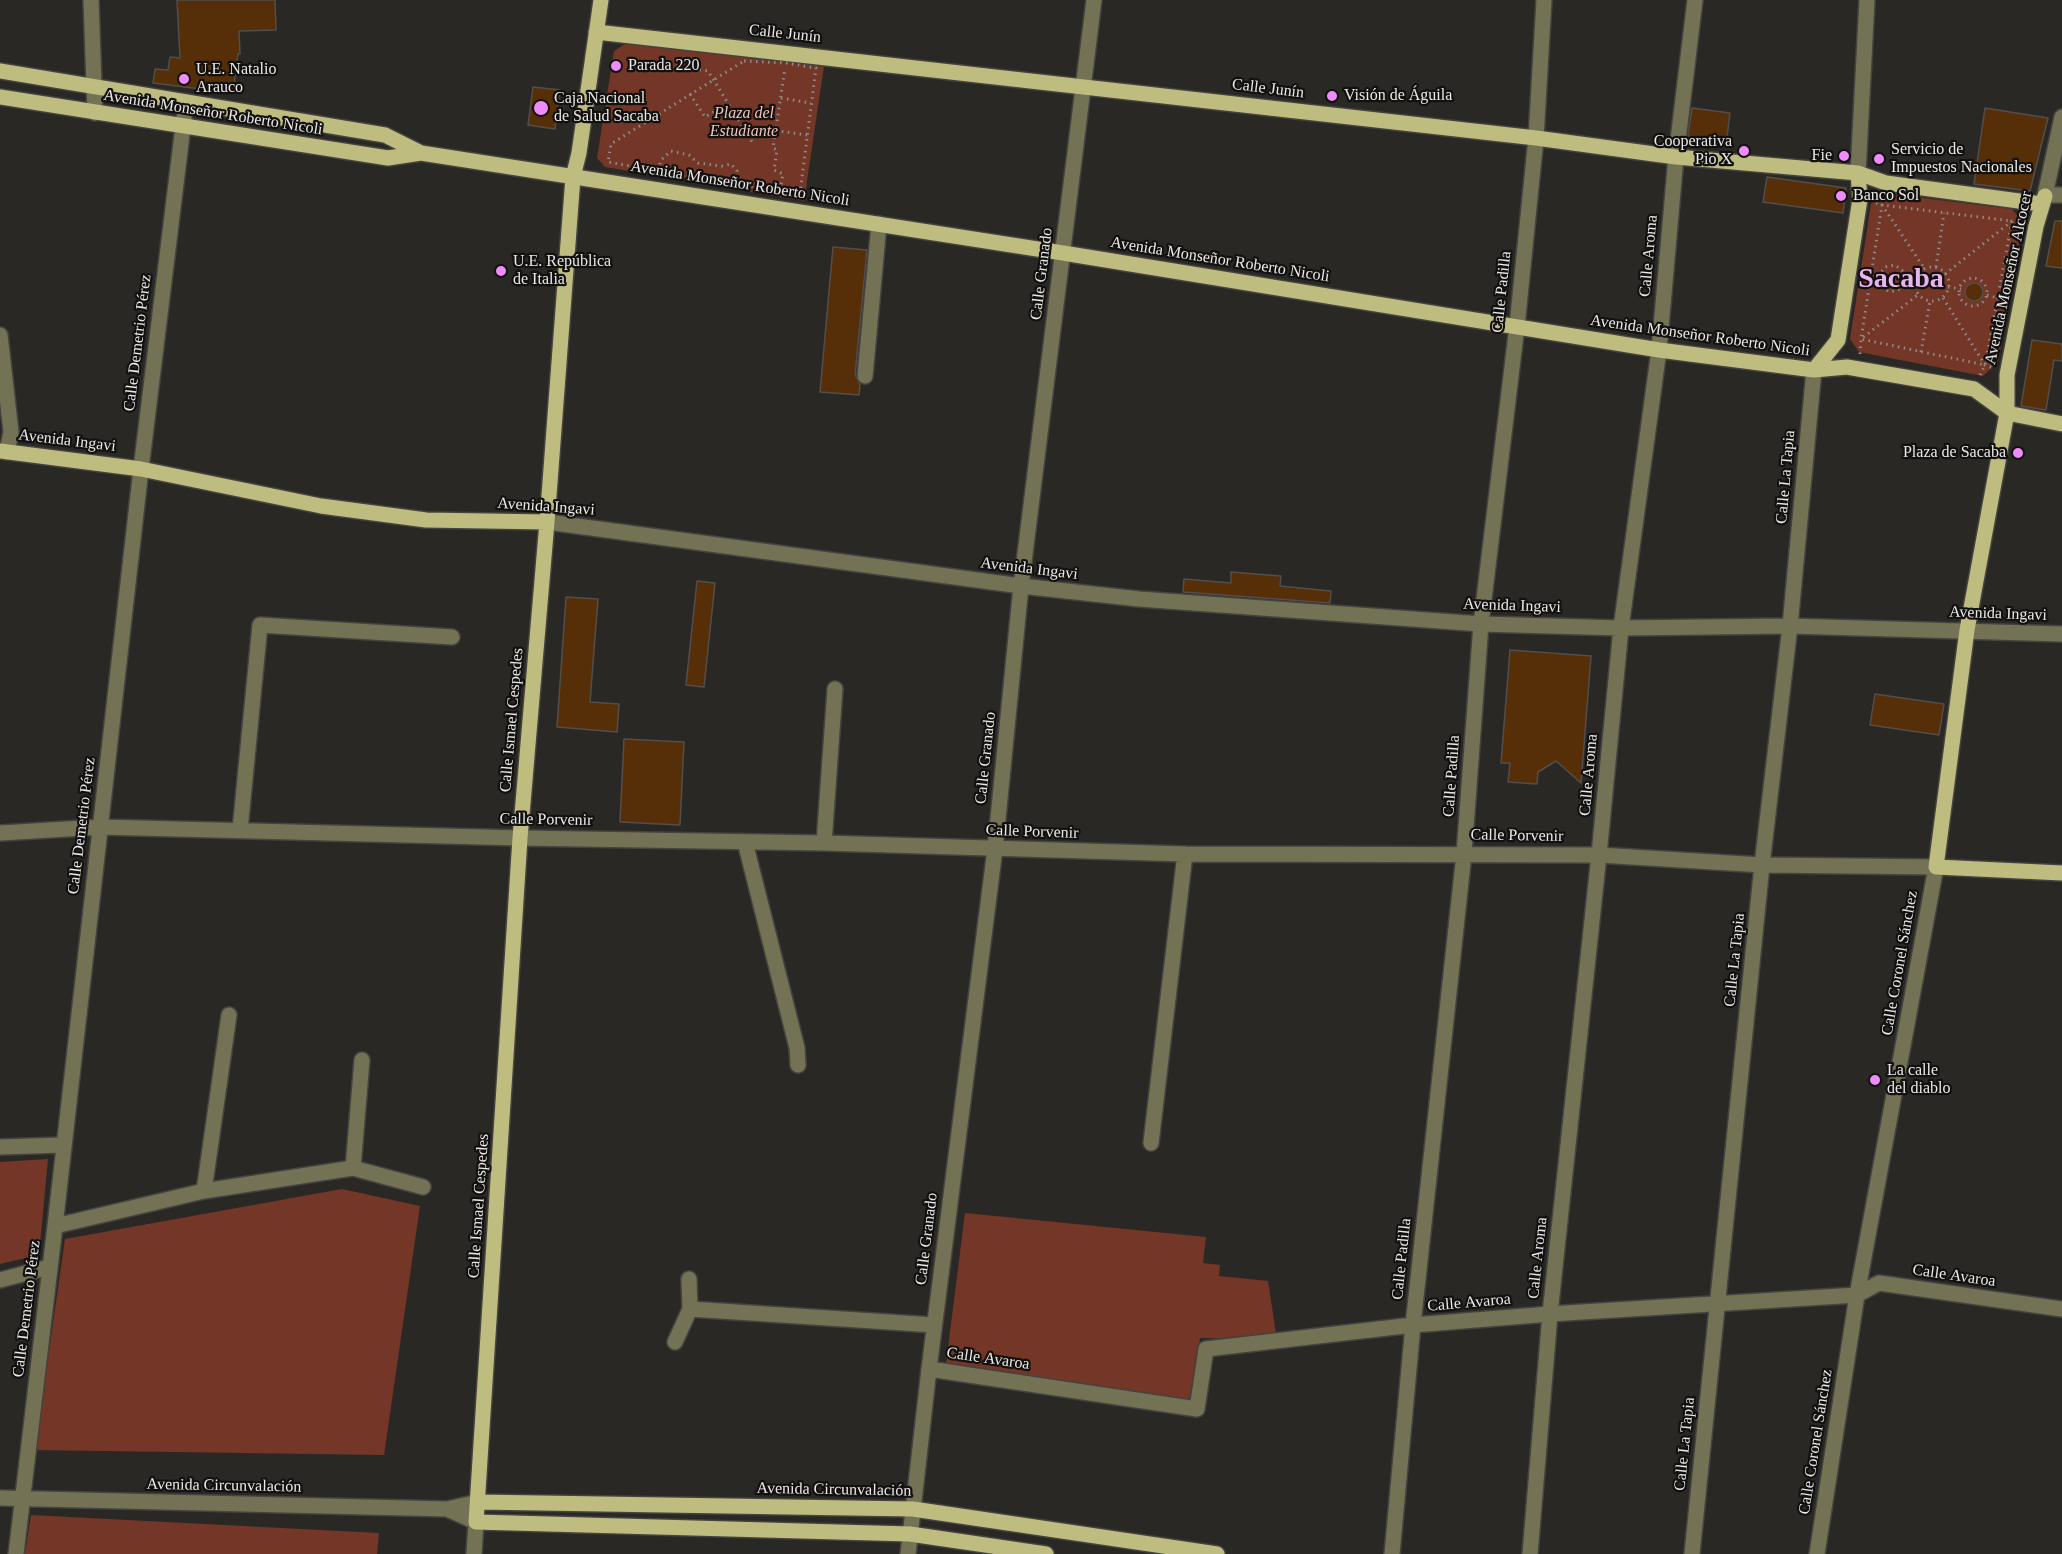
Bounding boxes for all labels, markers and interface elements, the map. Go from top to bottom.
street label: Calle Junín [748,21,822,47]
place label: Parada 220 [628,56,700,76]
marker: Parada 220 [609,59,623,73]
place label: U.E. Natalio Arauco [196,60,276,98]
marker: U.E. Natalio Arauco [177,72,191,86]
street label: Calle Junín [1231,75,1305,103]
street label: Avenida Monseñor Roberto Nicoli [102,86,324,140]
place label: Visión de Águila [1344,86,1452,106]
place label: Caja Nacional de Salud Sacaba [554,89,659,127]
marker: Visión de Águila [1325,89,1339,103]
marker: Caja Nacional de Salud Sacaba [532,99,550,117]
park label: Plaza del Estudiante [710,104,778,142]
place label: Cooperativa Pio X [1654,132,1732,170]
place label: Servicio de Impuestos Nacionales [1891,140,2032,178]
marker: Cooperativa Pio X [1737,144,1751,158]
place label: Fie [1812,146,1832,166]
marker: Fie [1837,149,1851,163]
marker: Servicio de Impuestos Nacionales [1872,152,1886,166]
street label: Avenida Monseñor Roberto Nicoli [629,157,851,211]
place label: Banco Sol [1853,186,1919,206]
marker: Banco Sol [1834,189,1848,203]
street label: Avenida Monseñor Alcocer [1981,190,2037,366]
street label: Calle Aroma [1636,214,1662,298]
street label: Calle Granado [1027,227,1057,321]
street label: Avenida Monseñor Roberto Nicoli [1109,233,1331,287]
street label: Calle Padilla [1488,250,1516,334]
place label: U.E. República de Italia [513,252,611,290]
district label: Sacaba [1858,263,1944,297]
marker: U.E. República de Italia [494,264,508,278]
street label: Calle Demetrio Pérez [120,273,156,413]
street label: Avenida Monseñor Roberto Nicoli [1589,311,1811,361]
street label: Avenida Ingavi [17,426,117,456]
street label: Calle La Tapia [1772,429,1800,525]
place label: Plaza de Sacaba [1903,443,2006,463]
marker: Plaza de Sacaba [2011,446,2025,460]
street label: Avenida Ingavi [497,494,595,520]
street label: Avenida Ingavi [979,554,1079,584]
street label: Avenida Ingavi [1463,595,1561,617]
street label: Avenida Ingavi [1949,603,2047,625]
street label: Calle Ismael Cespedes [496,647,528,793]
street label: Calle Granado [972,711,1000,805]
street label: Calle Aroma [1576,733,1602,817]
street label: Calle Padilla [1440,734,1464,818]
street label: Calle Demetrio Pérez [64,756,100,896]
street label: Calle Porvenir [499,810,593,830]
street label: Calle Porvenir [985,821,1079,843]
street label: Calle Porvenir [1470,826,1564,846]
street label: Calle Coronel Sánchez [1878,889,1922,1037]
street label: Calle La Tapia [1721,912,1749,1008]
place label: La calle del diablo [1887,1061,1951,1099]
marker: La calle del diablo [1868,1073,1882,1087]
street label: Calle Ismael Cespedes [464,1133,494,1279]
street label: Calle Granado [912,1192,942,1286]
street label: Calle Aroma [1524,1216,1552,1300]
street label: Calle Padilla [1388,1217,1416,1301]
street label: Calle Demetrio Pérez [9,1239,45,1379]
street label: Calle Avaroa [1911,1261,1997,1291]
street label: Calle Avaroa [1426,1290,1512,1316]
street label: Calle Avaroa [945,1344,1031,1374]
street label: Calle Coronel Sánchez [1795,1368,1837,1516]
street label: Calle La Tapia [1671,1396,1699,1492]
street label: Avenida Circunvalación [146,1475,302,1497]
street label: Avenida Circunvalación [756,1479,912,1501]

